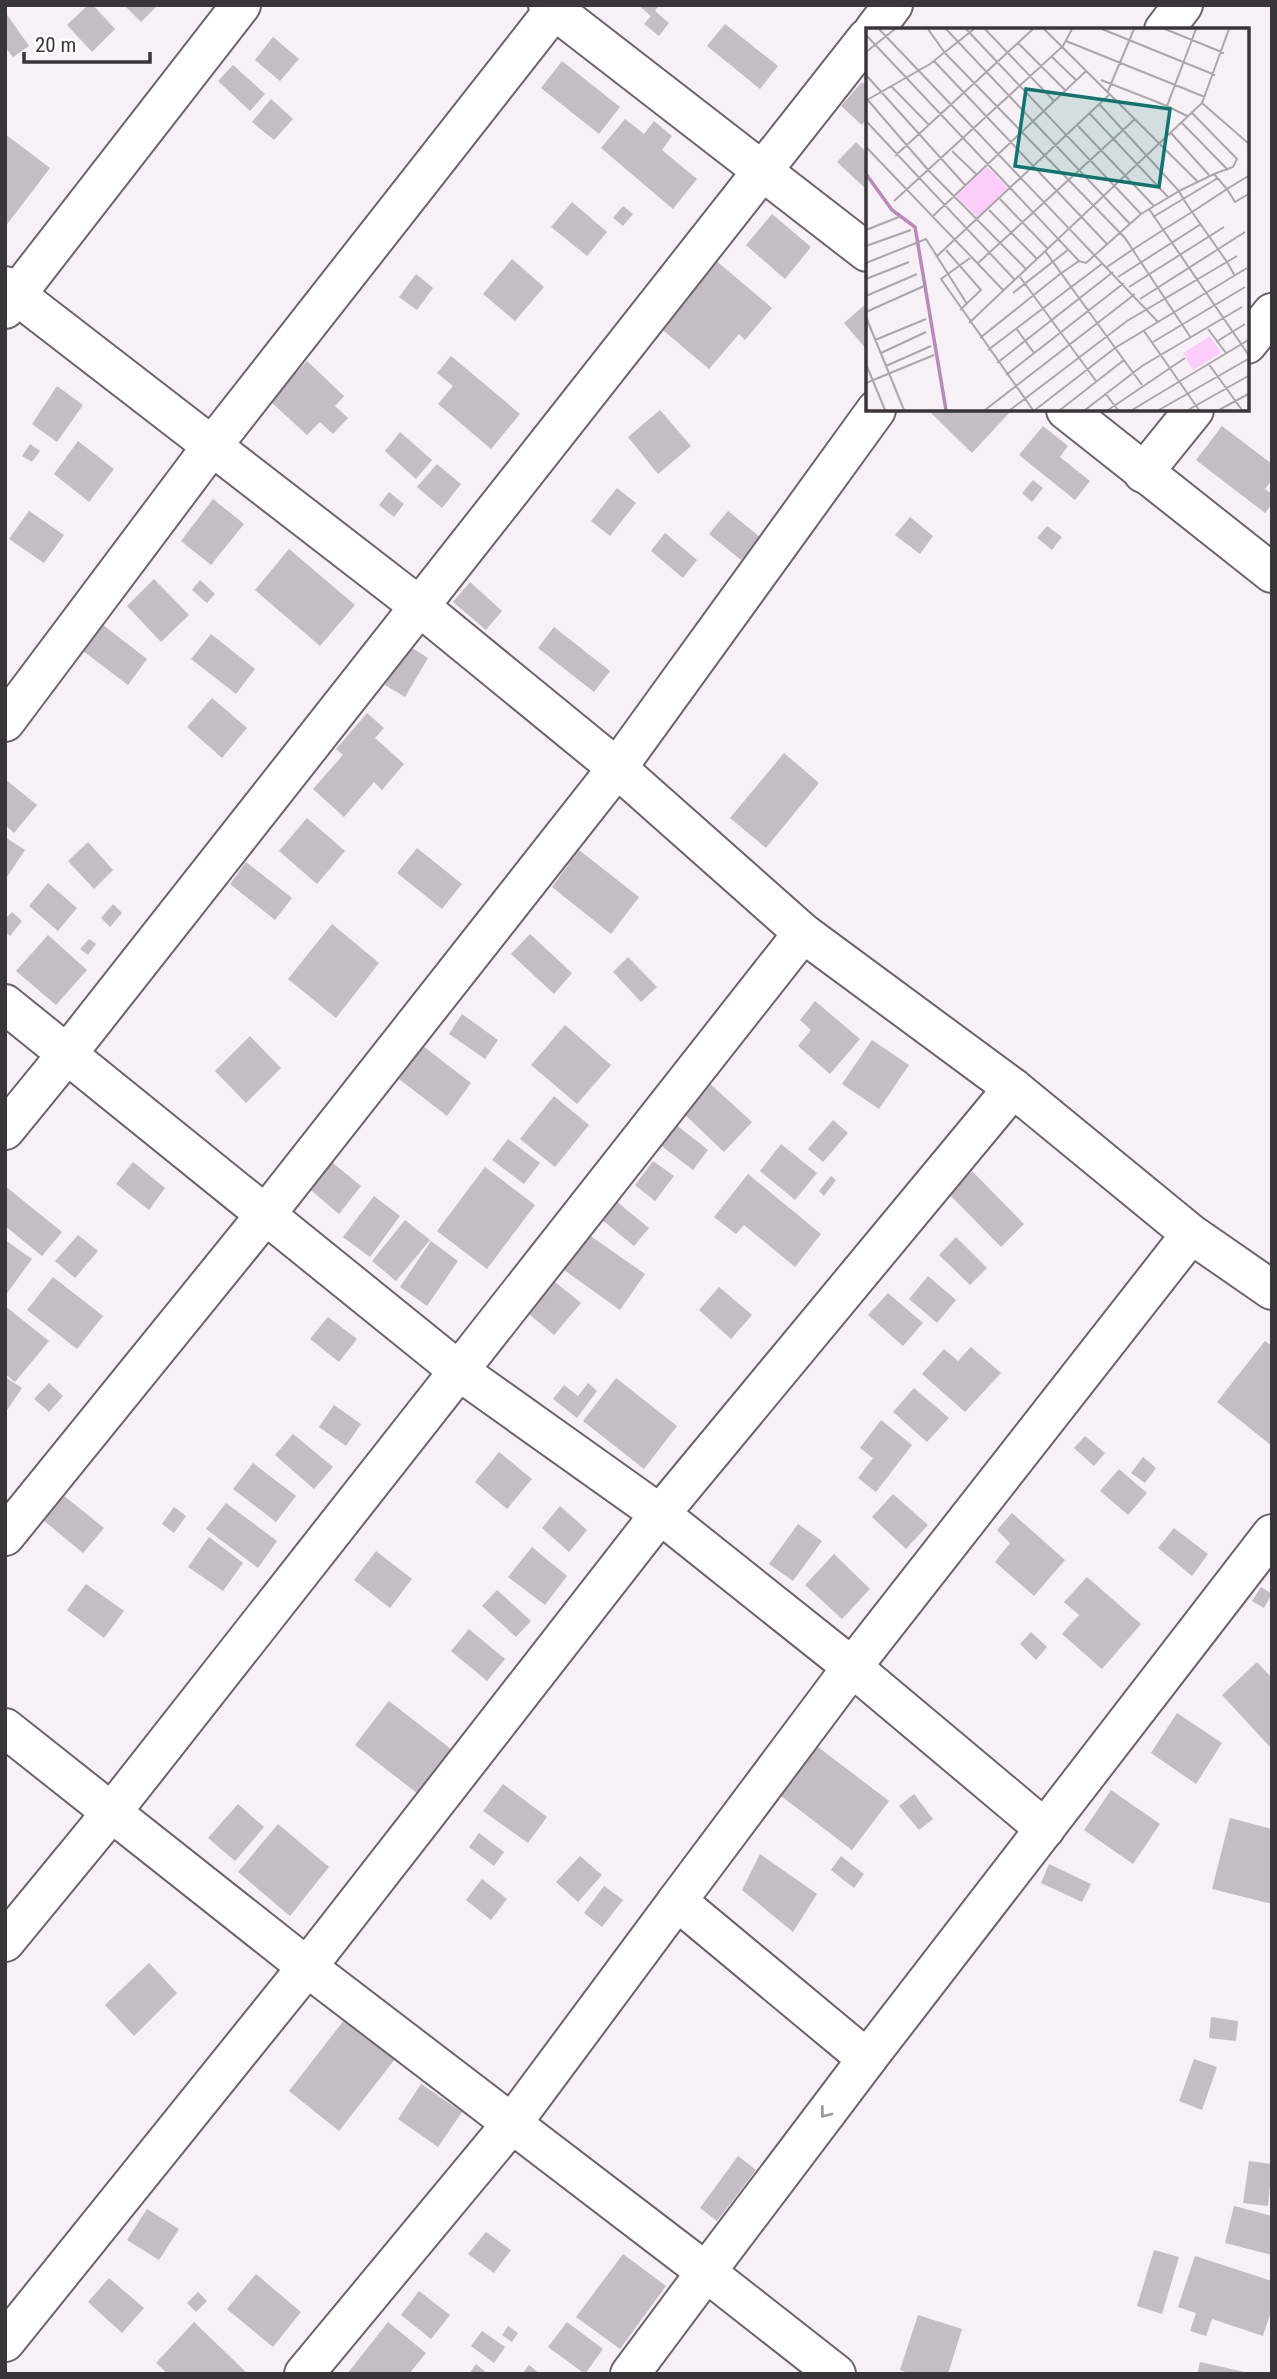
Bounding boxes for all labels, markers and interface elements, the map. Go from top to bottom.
scale bar [24,21,150,65]
inset map [866,28,1249,411]
text: 20 m [35,33,76,57]
one-way arrow [821,2105,834,2117]

